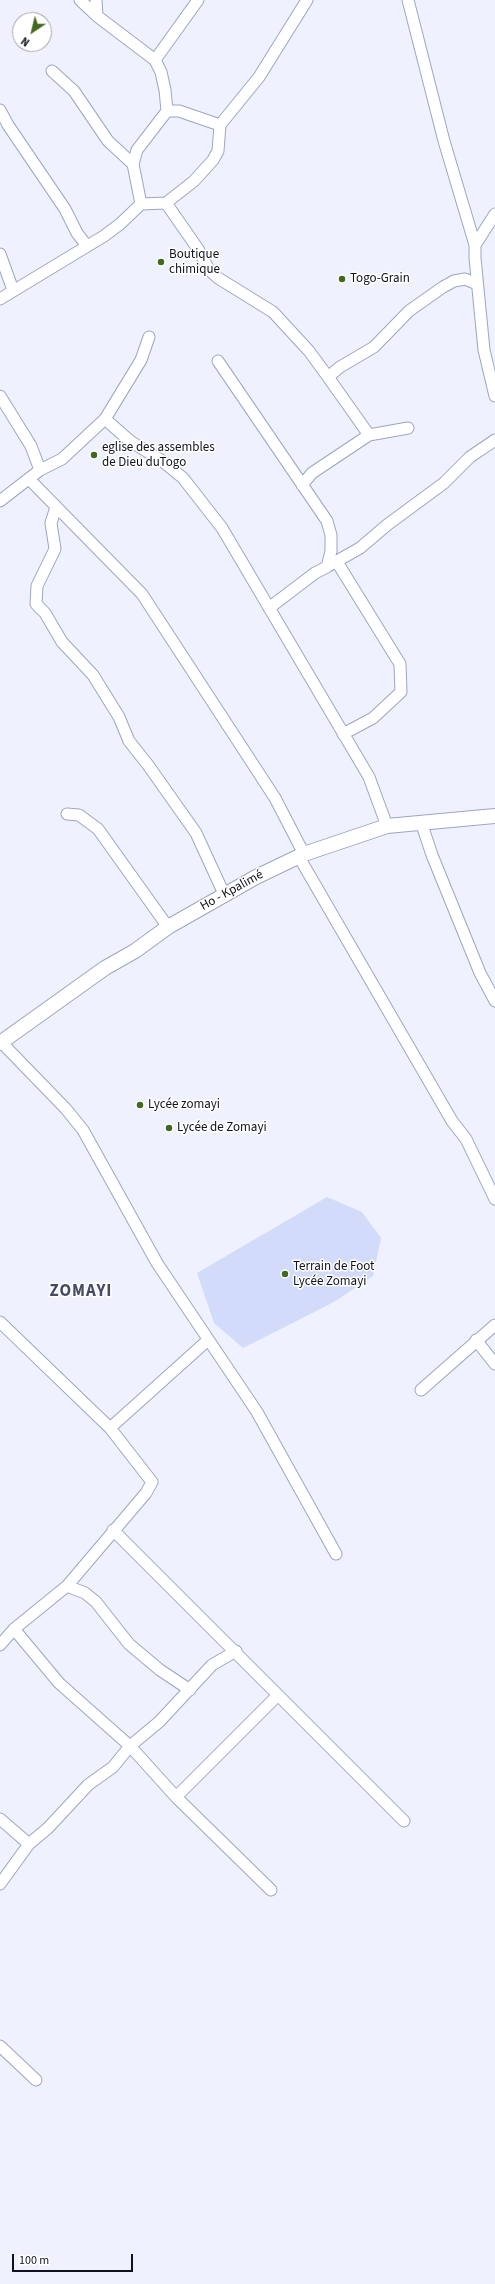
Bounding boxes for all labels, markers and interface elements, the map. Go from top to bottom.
north arrow [12,12,52,52]
text: N [18,33,33,50]
place label: Boutique chimique [169,247,220,278]
marker: Boutique chimique [156,257,166,267]
place label: Togo-Grain [350,271,410,287]
marker: Togo-Grain [337,274,347,284]
place label: eglise des assembles de Dieu duTogo [102,440,215,471]
marker: eglise des assembles de Dieu duTogo [89,450,99,460]
street label: Ho - Kpalimé [198,867,266,915]
place label: Lycée zomayi [148,1097,220,1113]
marker: Lycée zomayi [135,1100,145,1110]
place label: Lycée de Zomayi [177,1120,267,1136]
marker: Lycée de Zomayi [164,1123,174,1133]
place label: Terrain de Foot Lycée Zomayi [293,1259,374,1290]
marker: Terrain de Foot Lycée Zomayi [280,1269,290,1279]
district label: ZOMAYI [50,1282,112,1302]
scale bar [14,2246,135,2272]
text: 100 m [19,2252,49,2269]

